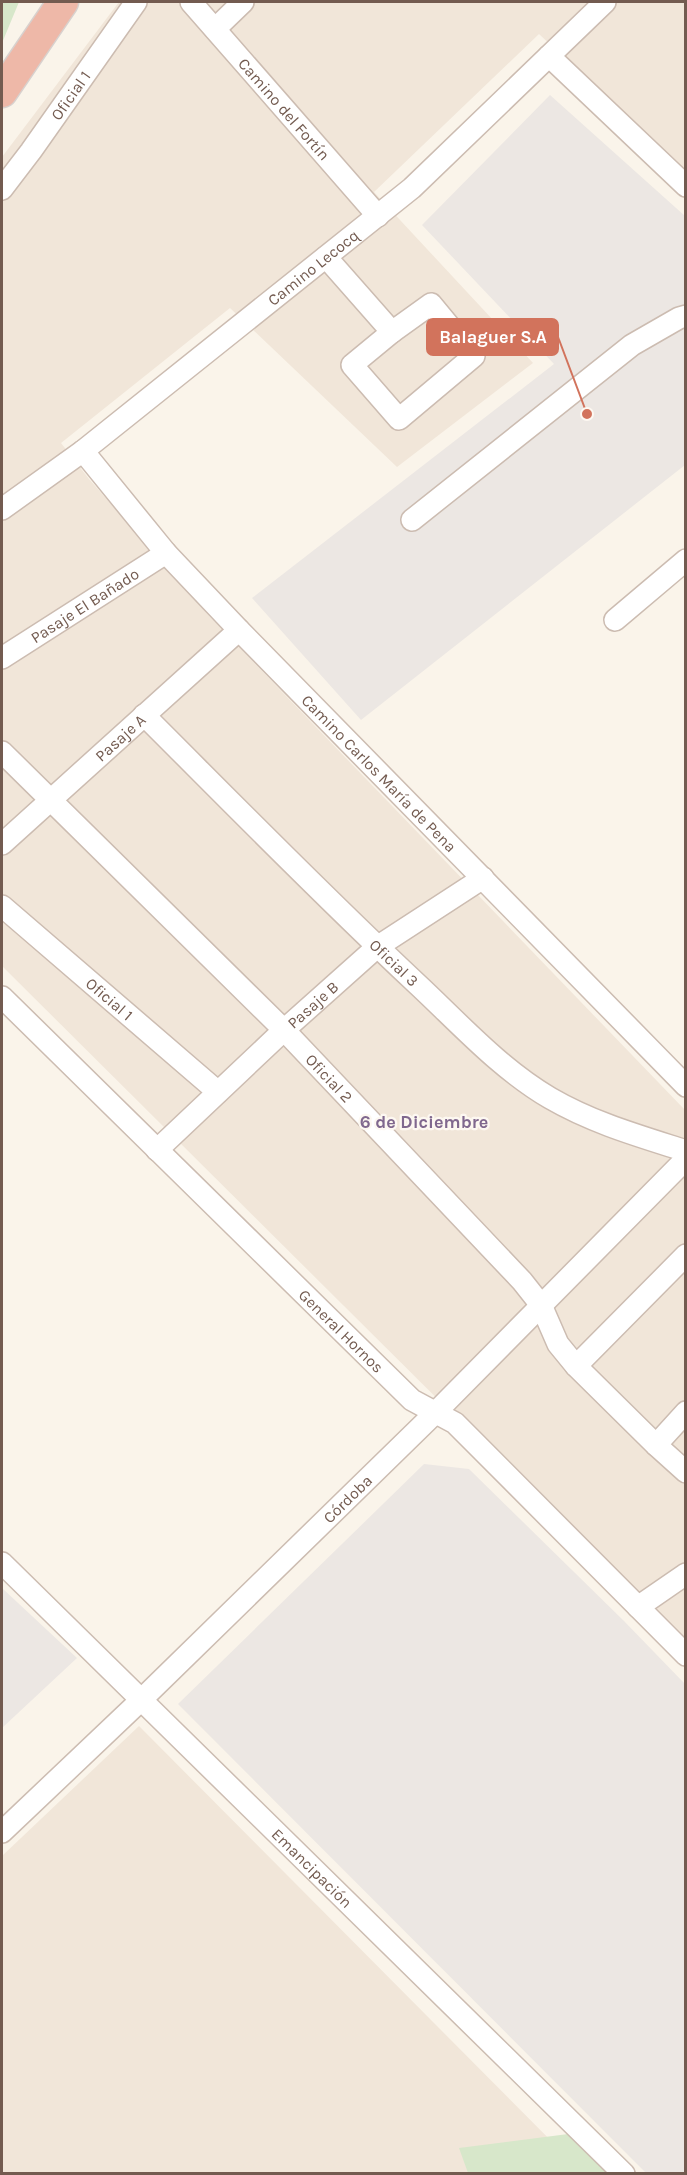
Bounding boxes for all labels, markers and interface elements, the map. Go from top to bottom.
street label: Camino del Fortín [235,54,334,164]
street label: Oficial 1 [46,67,94,124]
street label: Camino Lecocq [264,225,362,309]
callout: Balaguer S.A [427,319,558,355]
text: Balaguer S.A [439,326,547,348]
street label: Pasaje El Bañado [27,564,142,647]
street label: Camino Carlos María de Pena [298,690,461,856]
street label: Pasaje A [91,710,149,765]
street label: Oficial 3 [366,935,423,990]
street label: Oficial 1 [82,973,137,1024]
street label: Pasaje B [283,977,342,1032]
street label: Oficial 2 [302,1050,357,1106]
district label: 6 de Diciembre [360,1111,488,1133]
street label: General Hornos [295,1285,388,1376]
street label: Córdoba [319,1471,376,1527]
street label: Emancipación [268,1824,356,1911]

